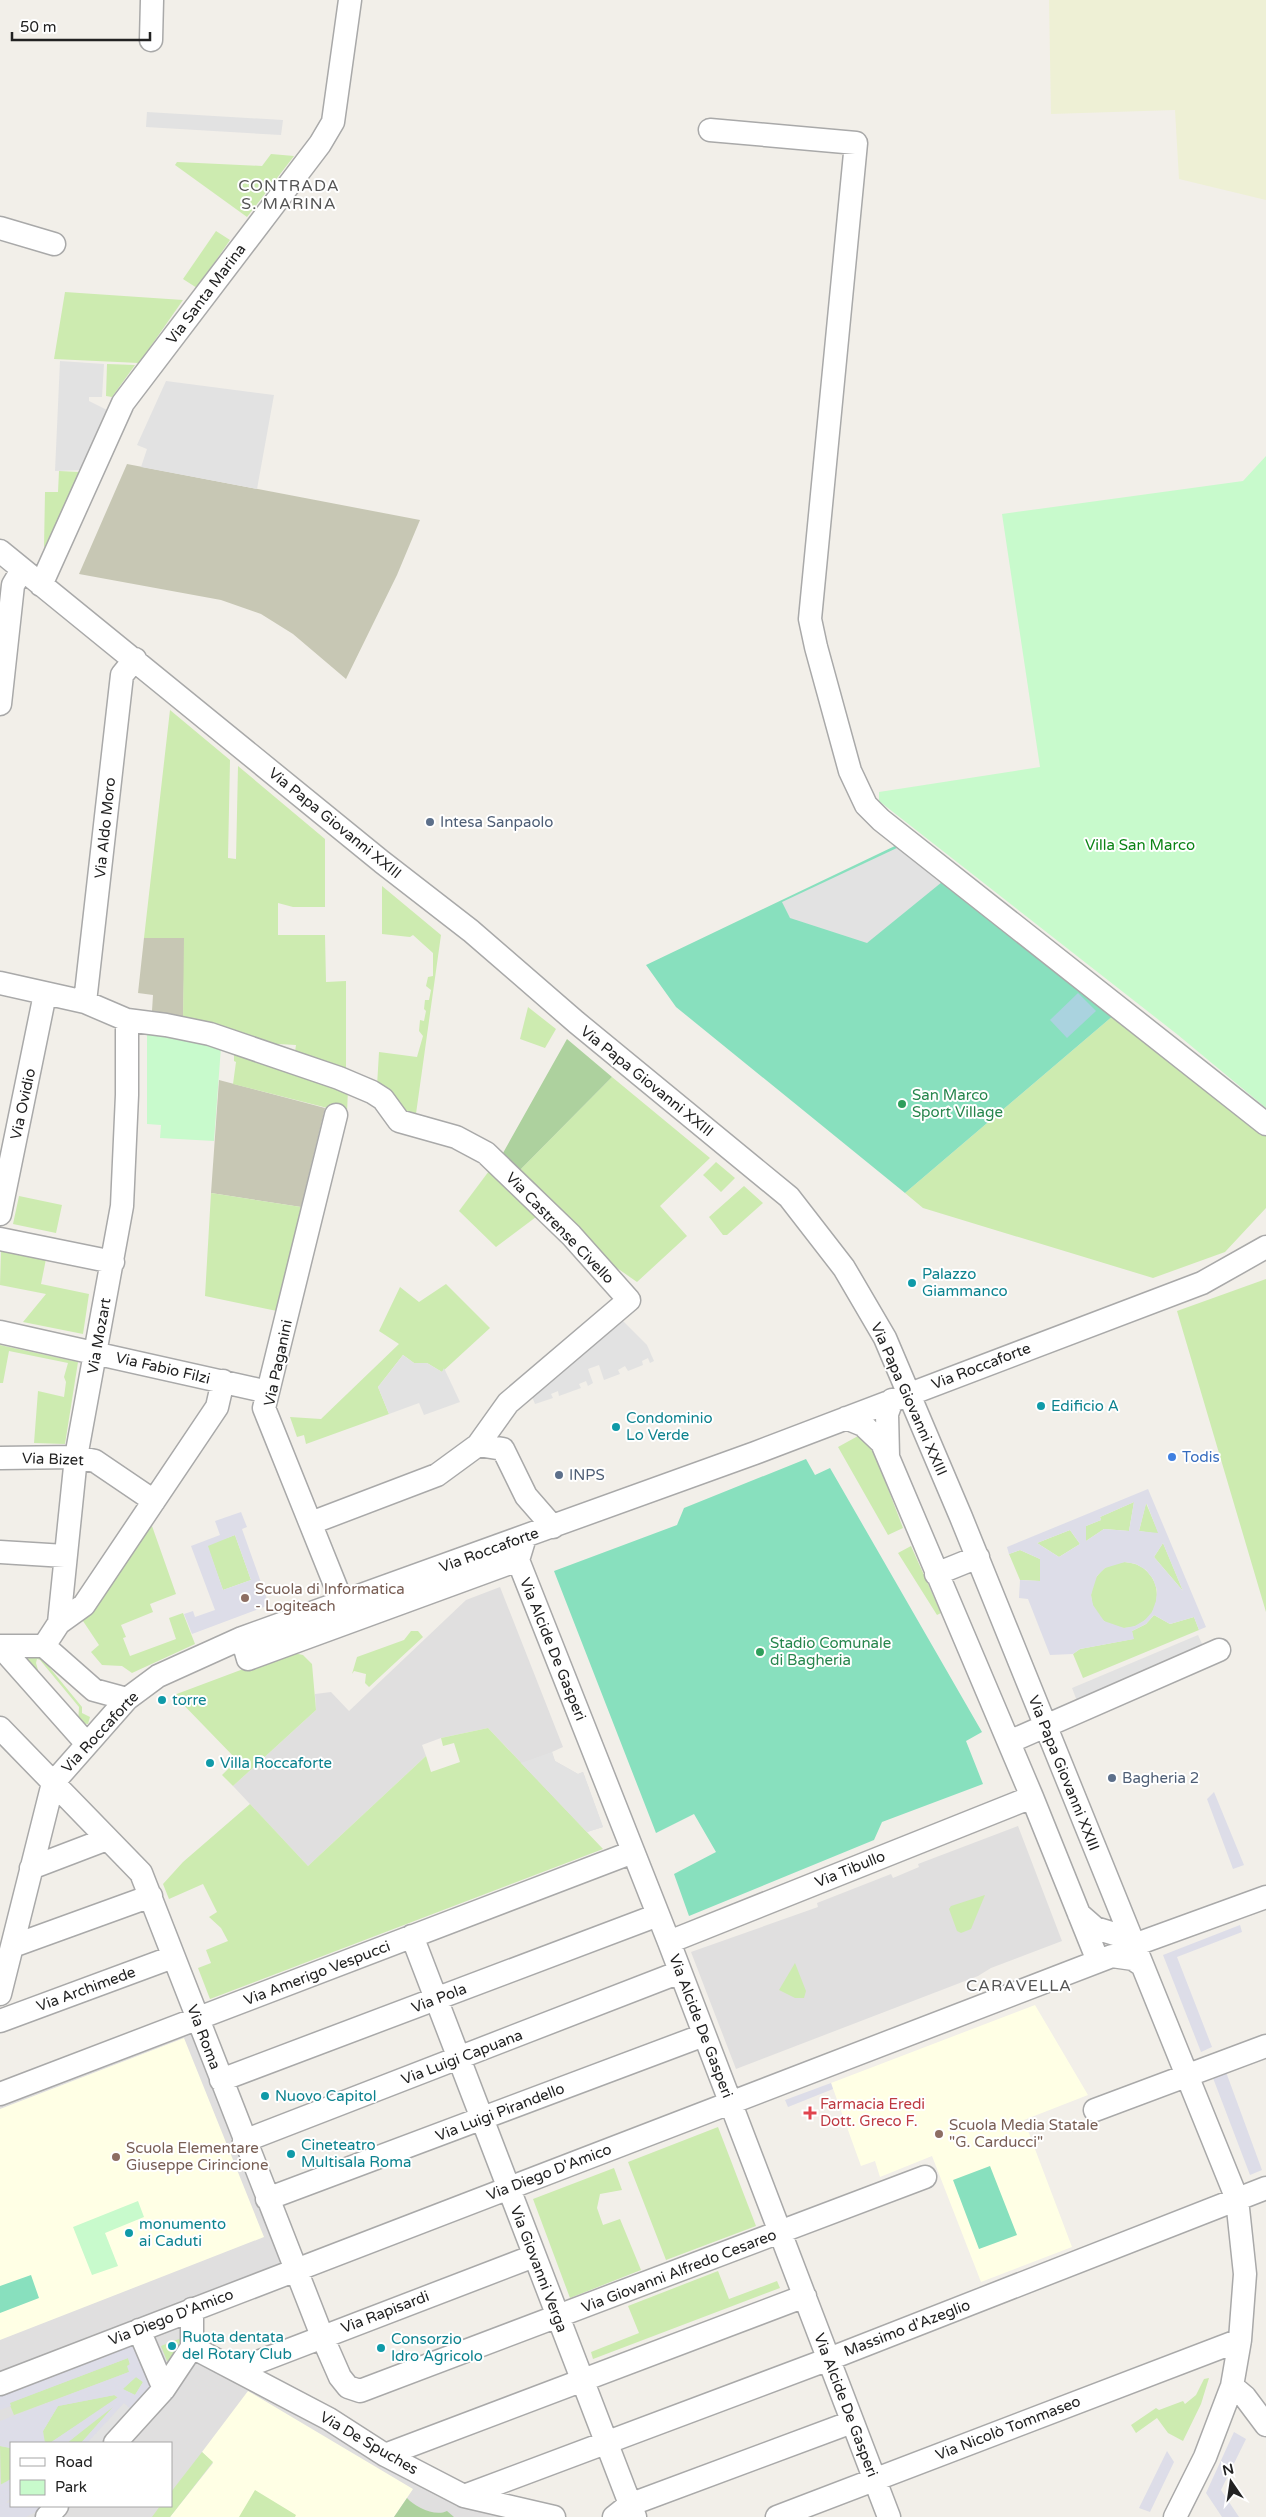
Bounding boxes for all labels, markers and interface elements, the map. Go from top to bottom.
scale bar [12,10,150,42]
text: 50 m [20,18,57,36]
district label: CONTRADA S. MARINA [238,176,340,214]
street label: Via Santa Marina [162,240,250,348]
street label: Via Papa Giovanni XXIII [265,764,405,882]
street label: Via Aldo Moro [91,776,119,880]
place label: Intesa Sanpaolo [440,813,553,831]
marker: Intesa Sanpaolo [424,816,436,828]
park label: Villa San Marco [1085,836,1195,854]
street label: Via Papa Giovanni XXIII [577,1022,717,1140]
street label: Via Ovidio [7,1067,39,1141]
place label: San Marco Sport Village [912,1086,1003,1121]
marker: San Marco Sport Village [896,1098,908,1110]
street label: Via Castrense Civello [502,1169,618,1287]
place label: Palazzo Giammanco [922,1265,1008,1300]
marker: Palazzo Giammanco [906,1277,918,1289]
street label: Via Mozart [83,1296,115,1376]
street label: Via Paganini [260,1318,296,1408]
street label: Via Papa Giovanni XXIII [867,1320,951,1478]
street label: Via Roccaforte [929,1339,1033,1393]
street label: Via Fabio Filzi [114,1348,212,1388]
place label: Edificio A [1051,1397,1119,1415]
marker: Edificio A [1035,1400,1047,1412]
place label: Condominio Lo Verde [626,1409,713,1444]
marker: Condominio Lo Verde [610,1421,622,1433]
place label: Todis [1182,1448,1220,1466]
street label: Via Bizet [22,1449,85,1469]
marker: Todis [1166,1451,1178,1463]
place label: INPS [569,1466,605,1484]
marker: INPS [553,1469,565,1481]
street label: Via Roccaforte [437,1524,541,1576]
street label: Via Alcide De Gasperi [516,1575,590,1723]
place label: Scuola di Informatica - Logiteach [255,1580,405,1615]
marker: Scuola di Informatica - Logiteach [239,1592,251,1604]
place label: Stadio Comunale di Bagheria [770,1634,891,1669]
marker: Stadio Comunale di Bagheria [754,1646,766,1658]
street label: Via Roccaforte [58,1688,142,1776]
place label: torre [172,1691,207,1709]
street label: Via Papa Giovanni XXIII [1025,1693,1103,1853]
marker: torre [156,1694,168,1706]
place label: Villa Roccaforte [220,1754,332,1772]
marker: Villa Roccaforte [204,1757,216,1769]
place label: Bagheria 2 [1122,1769,1199,1787]
marker: Bagheria 2 [1106,1772,1118,1784]
street label: Via Tibullo [812,1847,888,1891]
street label: Via Amerigo Vespucci [241,1937,393,2009]
street label: Via Alcide De Gasperi [665,1952,737,2100]
street label: Via Archimede [34,1963,138,2015]
district label: CARAVELLA [966,1976,1072,1996]
street label: Via Pola [409,1979,469,2017]
street label: Via Roma [183,2002,225,2072]
street label: Via Luigi Capuana [399,2026,525,2088]
street label: Via Luigi Pirandello [433,2079,567,2145]
place label: Nuovo Capitol [275,2087,376,2105]
marker: Nuovo Capitol [259,2090,271,2102]
place label: Farmacia Eredi Dott. Greco F. [820,2095,925,2130]
marker: Farmacia Eredi Dott. Greco F. [804,2107,816,2119]
place label: Scuola Media Statale "G. Carducci" [949,2116,1098,2151]
marker: Scuola Media Statale "G. Carducci" [933,2128,945,2140]
place label: Cineteatro Multisala Roma [301,2136,411,2171]
place label: Scuola Elementare Giuseppe Cirincione [126,2139,269,2174]
street label: Via Diego D'Amico [484,2140,614,2204]
marker: Cineteatro Multisala Roma [285,2148,297,2160]
marker: Scuola Elementare Giuseppe Cirincione [110,2151,122,2163]
street label: Via Giovanni Verga [507,2203,571,2335]
place label: monumento ai Caduti [139,2215,226,2250]
street label: Via Giovanni Alfredo Cesareo [579,2225,779,2317]
marker: monumento ai Caduti [123,2227,135,2239]
street label: Via Diego D'Amico [106,2285,236,2349]
street label: Via Rapisardi [338,2287,432,2337]
street label: Massimo d'Azeglio [841,2296,973,2360]
place label: Ruota dentata del Rotary Club [182,2328,292,2363]
place label: Consorzio Idro Agricolo [391,2330,483,2365]
street label: Via Alcide De Gasperi [810,2331,882,2479]
marker: Ruota dentata del Rotary Club [166,2340,178,2352]
marker: Consorzio Idro Agricolo [375,2342,387,2354]
street label: Via Nicolò Tommaseo [933,2392,1083,2464]
street label: Via De Spuches [317,2408,421,2478]
legend [10,2442,172,2507]
text: Road [55,2453,93,2471]
north arrow [1206,2457,1256,2507]
text: N [1221,2460,1236,2479]
text: Park [55,2478,87,2496]

